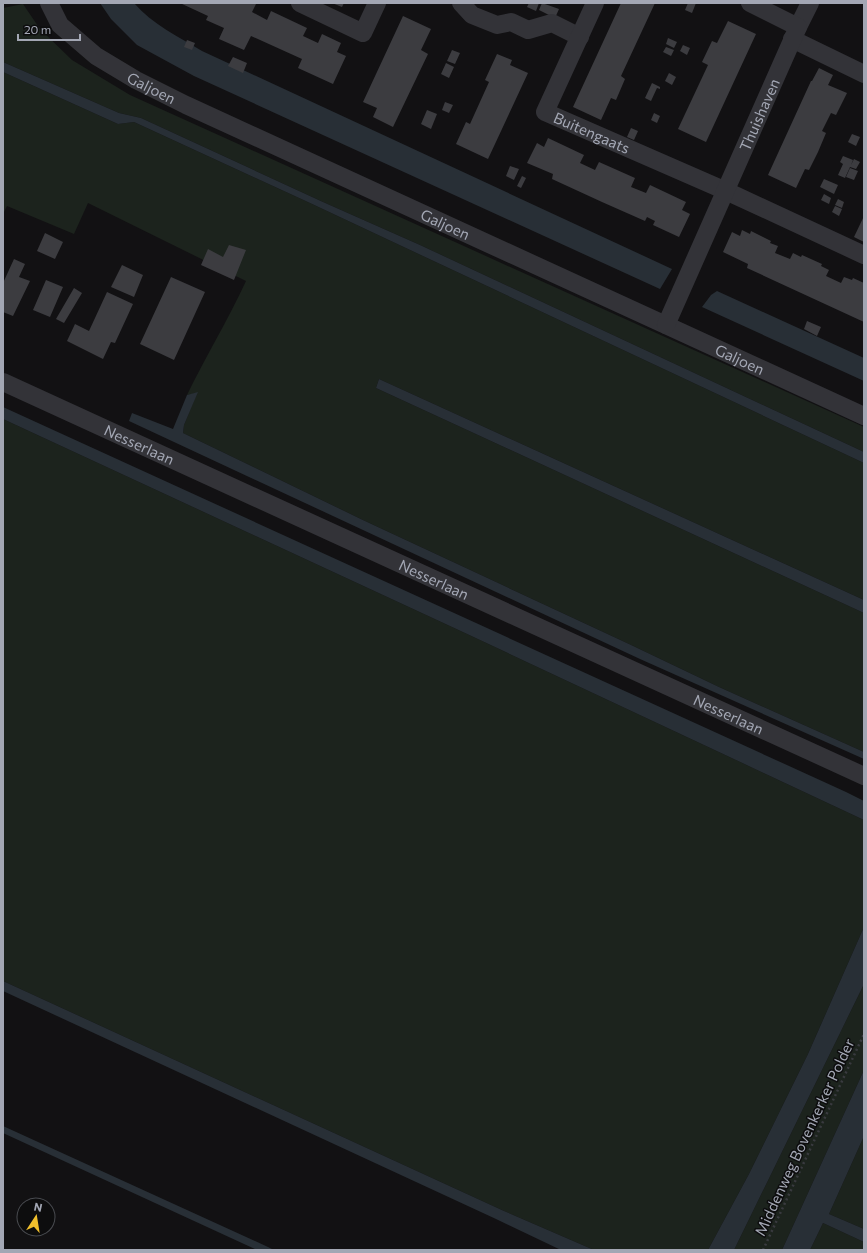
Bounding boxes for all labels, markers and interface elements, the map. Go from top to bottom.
scale bar [18,16,80,42]
text: 20 m [24,22,51,36]
street label: Galjoen [124,68,179,107]
street label: Thuishaven [735,76,783,154]
street label: Buitengaats [551,108,633,157]
street label: Galjoen [418,205,473,243]
street label: Galjoen [712,340,767,378]
street label: Nesserlaan [102,421,177,468]
street label: Nesserlaan [396,555,472,603]
street label: Nesserlaan [691,690,766,738]
street label: Middenweg Bovenkerker Polder [750,1035,858,1239]
north arrow [16,1197,56,1237]
text: N [33,1200,44,1214]

